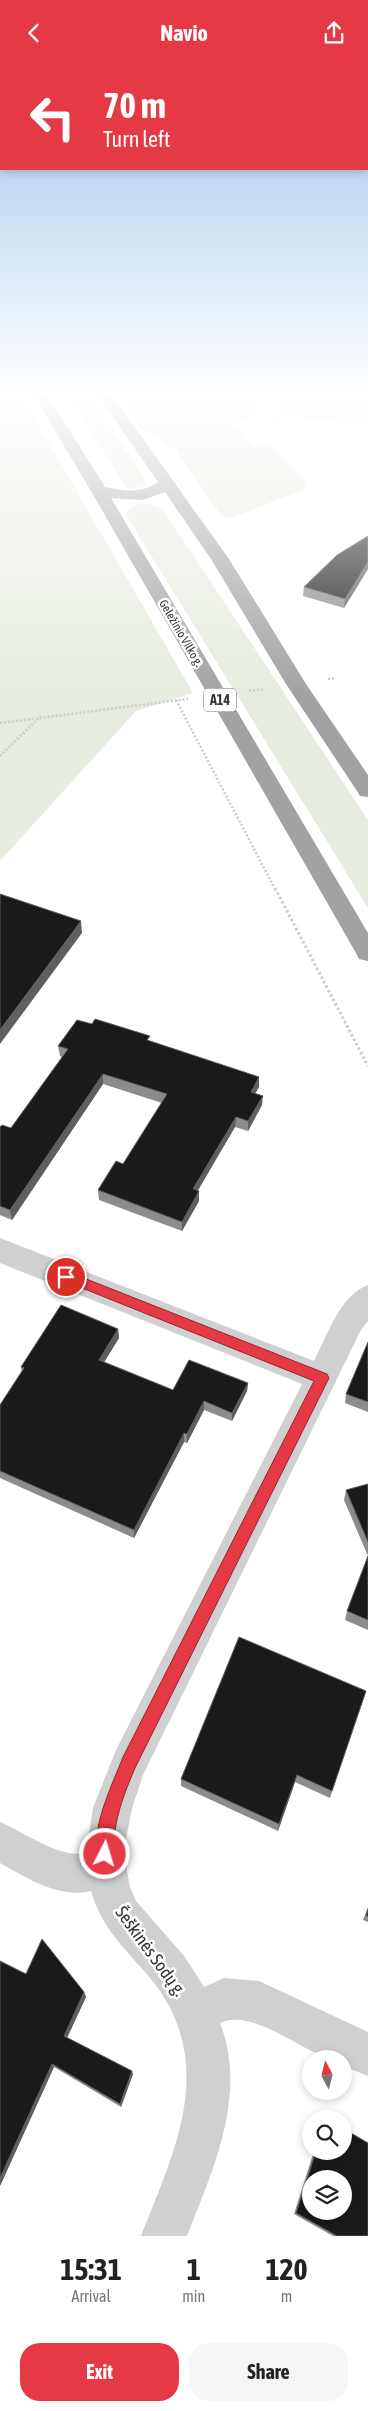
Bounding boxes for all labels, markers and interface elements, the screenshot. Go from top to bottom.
icon: back [20,19,48,47]
icon: share [320,19,348,47]
text: Navio [160,20,208,46]
icon: left [20,85,85,150]
text: 70 m [103,85,166,125]
text: Turn left [103,126,170,152]
street label: Geležinio Vilko g. [156,597,206,669]
road number: A14 [204,689,236,711]
pin [45,1256,87,1298]
icon: arrive [52,1263,80,1291]
position arrow [78,1827,130,1879]
street label: Šeškinės Sodų g. [111,1902,191,2000]
north arrow [302,2050,352,2100]
map controls [302,2050,352,2220]
button: search [302,2110,352,2160]
button: layers [302,2170,352,2220]
text: 15:31 [60,2252,122,2286]
text: 1 [187,2252,201,2286]
text: 120 [265,2252,308,2286]
text: Arrival [72,2287,111,2305]
text: min [182,2287,205,2305]
text: m [281,2287,292,2305]
button: Exit [20,2343,179,2401]
button: Share [189,2343,348,2401]

